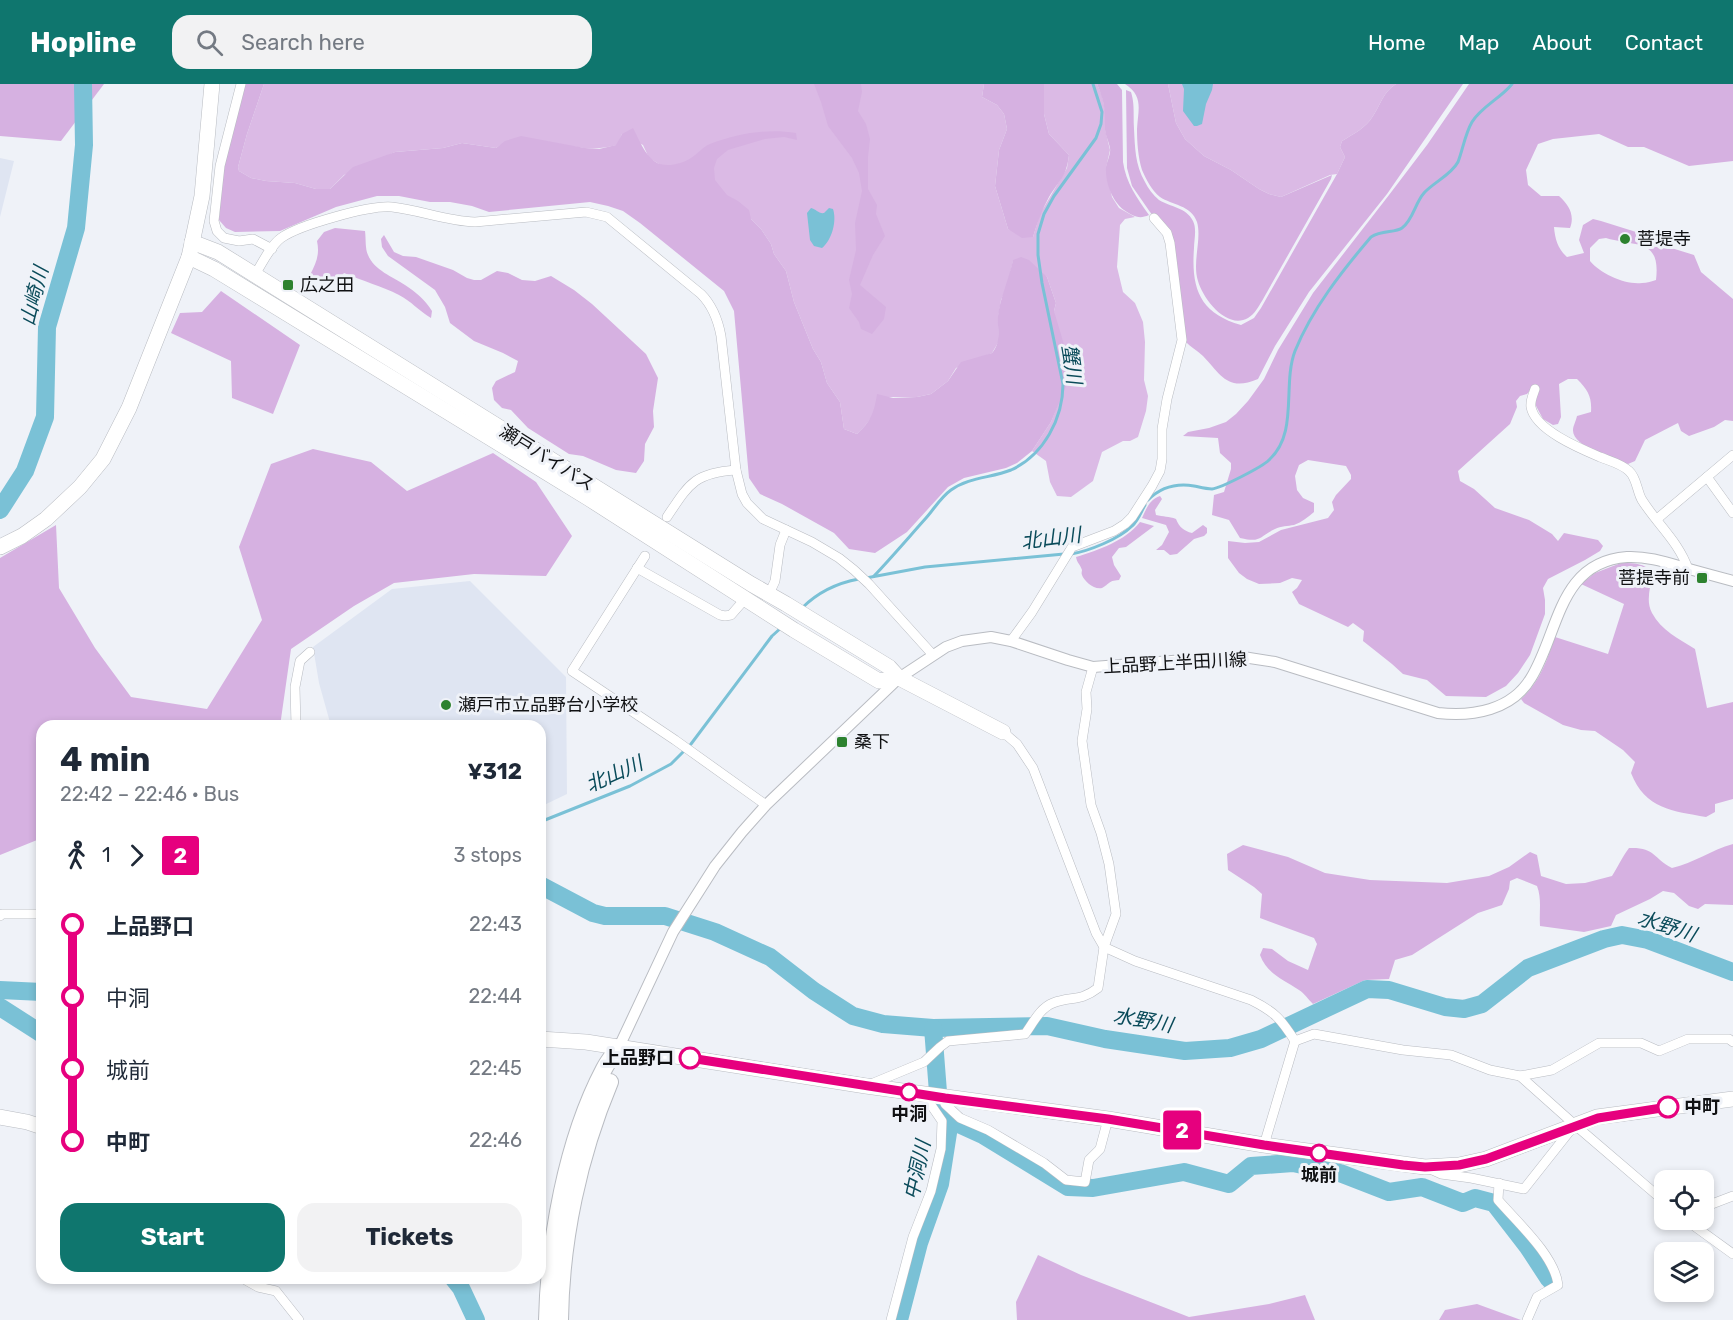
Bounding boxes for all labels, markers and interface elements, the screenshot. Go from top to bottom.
search box [172,15,592,69]
text: Hopline [30,26,136,59]
icon: search [193,26,226,59]
text: Search here [241,29,365,56]
text: Home [1368,30,1425,55]
text: Map [1458,30,1499,55]
text: About [1532,30,1592,55]
text: Contact [1625,30,1703,55]
place label: 菩堤寺 [1637,228,1691,250]
marker: 菩堤寺 [1618,232,1632,246]
water label: 山崎川 [15,262,53,328]
place label: 広之田 [300,274,354,296]
marker: 広之田 [281,278,295,292]
water label: 蟹川 [1057,343,1087,387]
street label: 瀬戸バイパス [496,420,598,496]
water label: 北山川 [1020,522,1084,554]
place label: 菩提寺前 [1618,567,1690,589]
marker: 菩提寺前 [1695,571,1709,585]
street label: 上品野上半田川線 [1103,648,1247,678]
place label: 瀬戸市立品野台小学校 [458,694,638,716]
marker: 瀬戸市立品野台小学校 [439,698,453,712]
place label: 桑下 [854,731,890,753]
marker: 桑下 [835,735,849,749]
text: 4 min [60,740,150,779]
water label: 北山川 [582,750,648,797]
text: ¥312 [467,758,522,785]
text: 22:42 – 22:46 · Bus [60,782,239,806]
icon: walk [60,839,93,872]
icon: forward [120,839,153,872]
text: 1 [102,843,111,867]
text: 2 [174,843,187,868]
text: 3 stops [453,843,522,867]
water label: 水野川 [1635,905,1701,947]
text: 22:43 [469,912,522,936]
text: 上品野口 [106,913,194,940]
text: 22:44 [469,984,522,1008]
text: 中洞 [106,985,150,1012]
water label: 水野川 [1111,1003,1177,1037]
place label: 上品野口 [602,1047,674,1069]
marker: 上品野口 [679,1047,701,1069]
text: 22:45 [469,1056,522,1080]
text: 城前 [106,1057,150,1084]
marker: 中洞 [900,1083,918,1101]
marker: 中町 [1657,1096,1679,1118]
place label: 中町 [1684,1096,1720,1118]
place label: 中洞 [891,1103,927,1125]
line badge: 2 [1162,1110,1202,1150]
text: 2 [1175,1118,1189,1143]
text: 22:46 [469,1128,522,1152]
text: 中町 [106,1129,150,1156]
water label: 中洞川 [899,1136,935,1202]
marker: 城前 [1310,1144,1328,1162]
place label: 城前 [1301,1164,1337,1186]
map controls [1654,1170,1714,1302]
button: locate [1654,1170,1714,1230]
button: Start [60,1203,285,1272]
button: Tickets [297,1203,522,1272]
button: layers [1654,1242,1714,1302]

